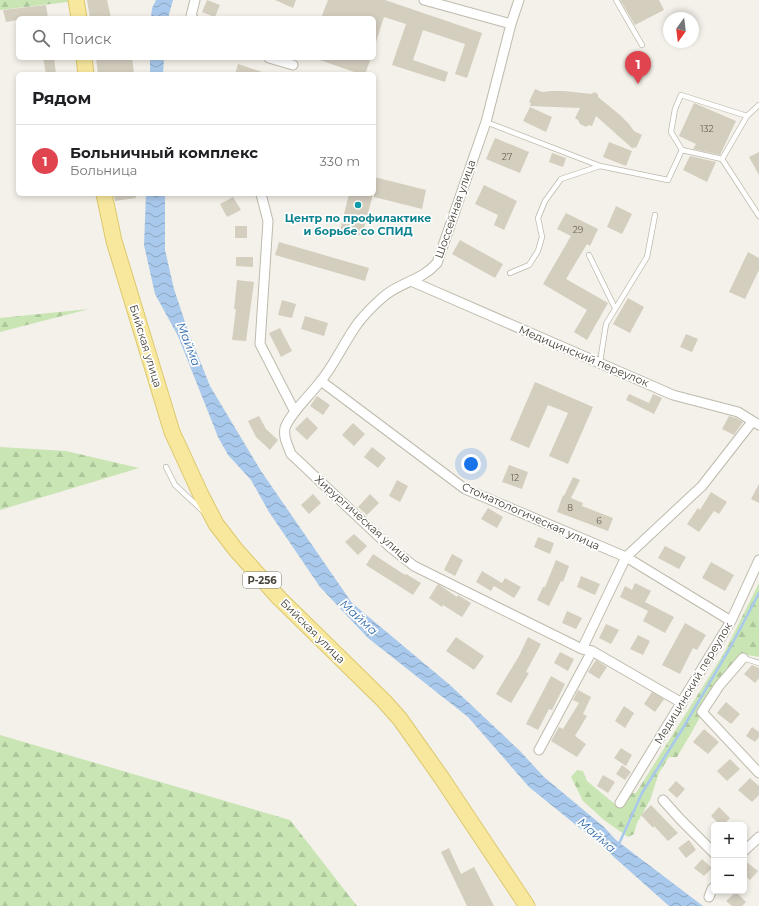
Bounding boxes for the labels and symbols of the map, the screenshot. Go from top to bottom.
north arrow [663,12,699,48]
pin: 1 [625,51,651,84]
house number: 132 [700,123,714,134]
house number: 27 [502,151,512,162]
street label: Шоссейная улица [432,158,478,260]
marker: Центр по профилактике и борьбе со СПИД [353,200,363,210]
place label: Центр по профилактике и борьбе со СПИД [285,211,431,238]
house number: 29 [573,224,584,235]
street label: Бийская улица [127,303,165,389]
water label: Майма [174,320,204,368]
street label: Медицинский переулок [517,322,652,390]
your location [461,454,481,474]
street label: Хирургическая улица [312,472,414,566]
house number: 12 [511,472,519,483]
street label: Стоматологическая улица [460,479,602,553]
house number: 8 [567,502,573,513]
house number: 6 [596,515,602,526]
road number: Р-256 [243,572,281,588]
street label: Бийская улица [278,596,348,666]
water label: Майма [337,596,381,638]
street label: Медицинский переулок [651,619,735,747]
water label: Майма [575,814,619,856]

